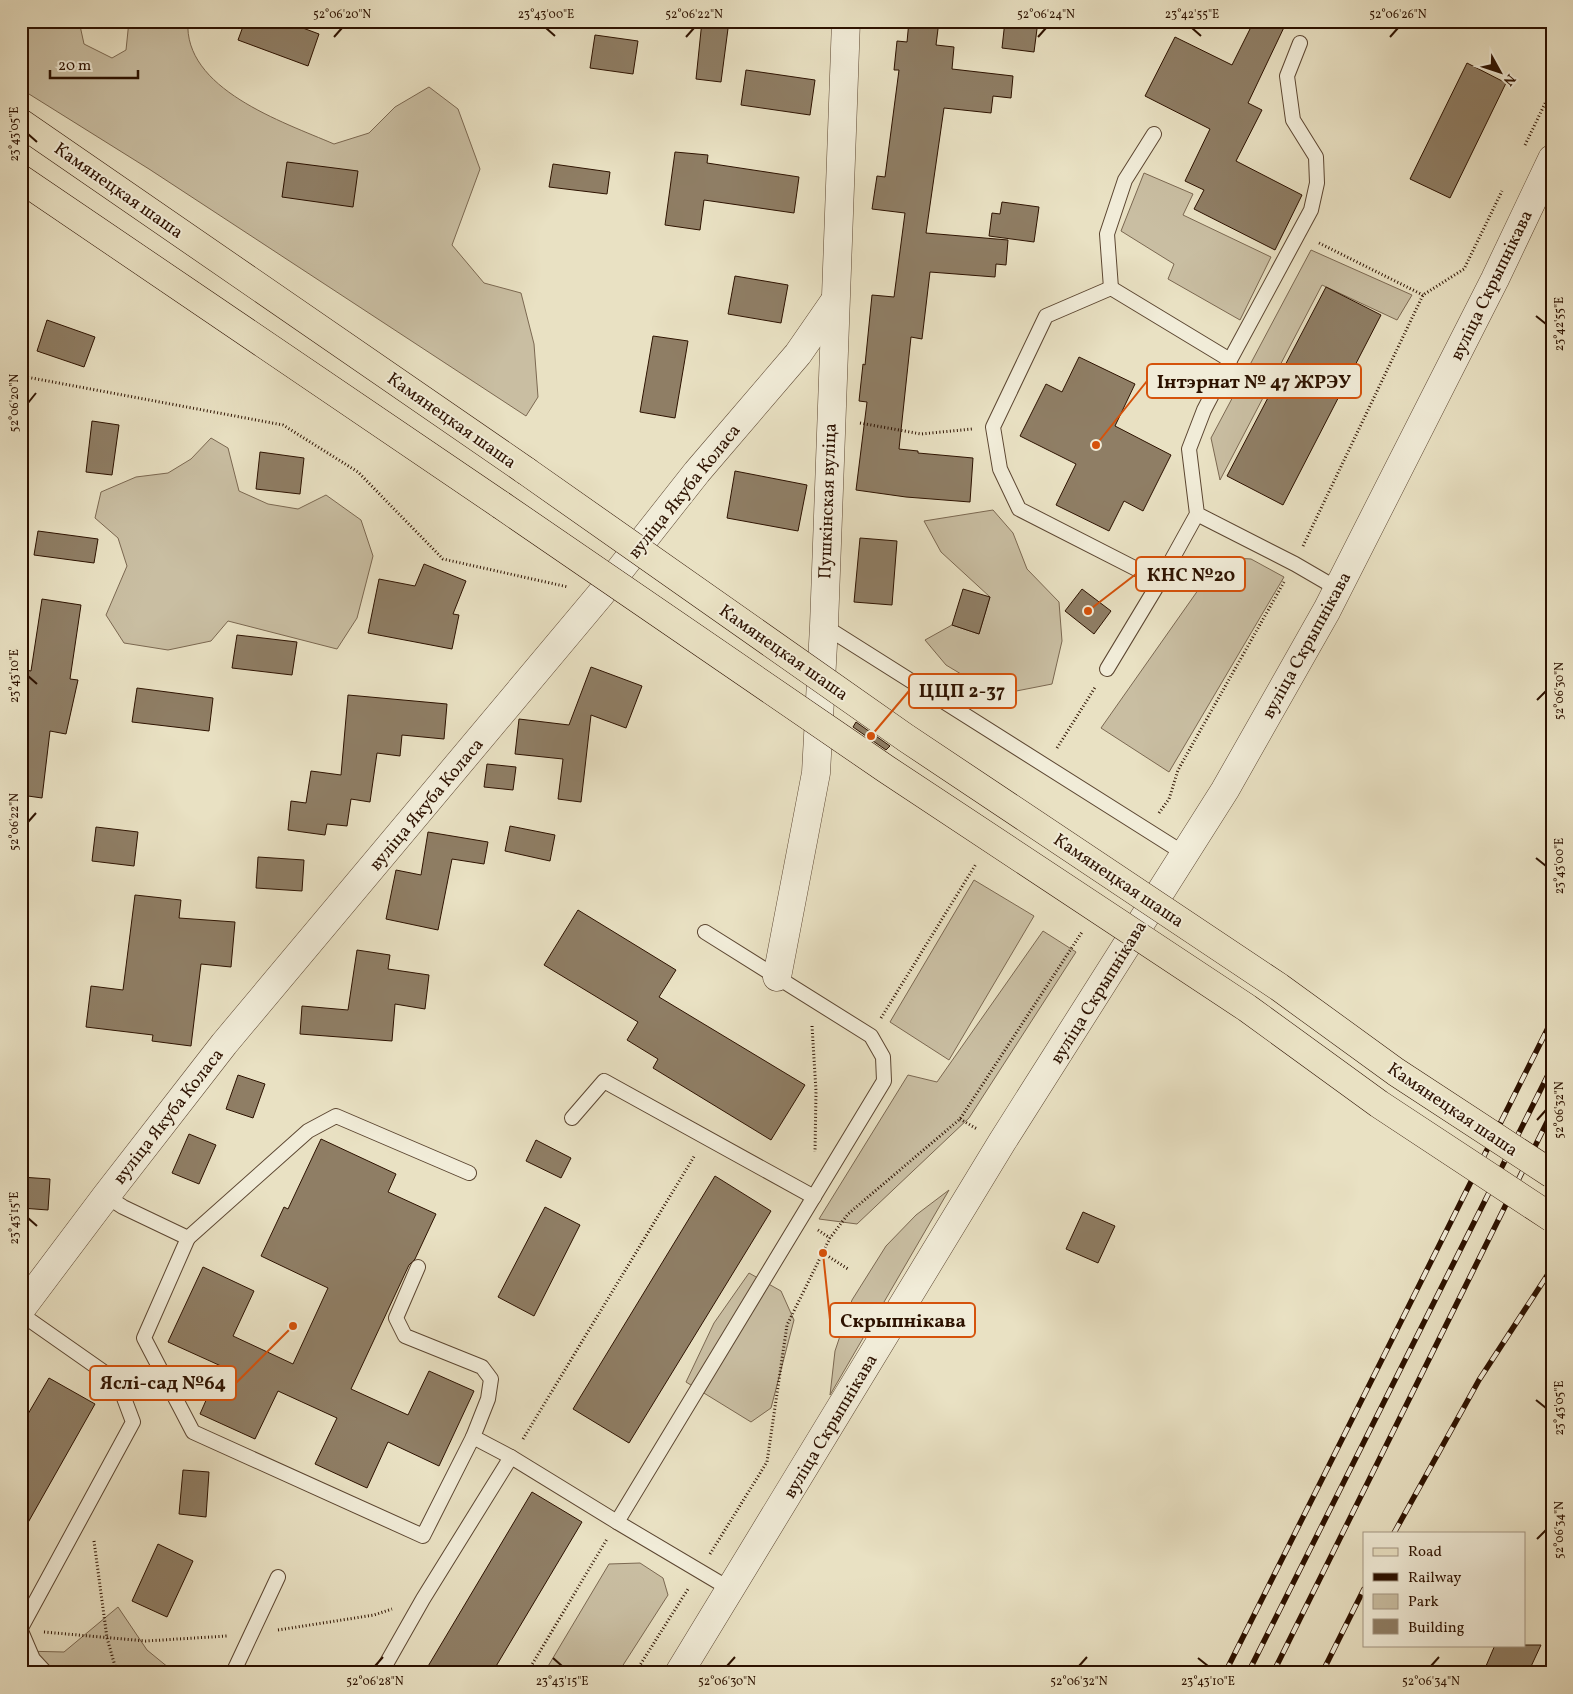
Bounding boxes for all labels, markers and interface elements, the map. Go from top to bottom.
text: 52°06'20"N [313,7,371,23]
text: 23°43'00"E [518,7,574,23]
text: 52°06'22"N [665,7,723,23]
text: 52°06'24"N [1017,7,1075,23]
text: 23°42'55"E [1165,7,1219,23]
text: 52°06'26"N [1369,7,1427,23]
scale bar [50,48,138,80]
north arrow [1476,48,1526,98]
text: 20 m [58,56,91,77]
text: N [1498,69,1519,89]
text: 23°43'05"E [7,107,23,161]
street label: Камянецкая шаша [48,137,188,245]
street label: вуліца Скрыпнікава [1445,206,1540,365]
text: 23°42'55"E [1552,297,1568,351]
callout: Інтэрнат № 47 ЖРЭУ [1147,364,1361,398]
street label: Камянецкая шаша [381,367,521,475]
text: Інтэрнат № 47 ЖРЭУ [1157,370,1351,396]
text: 52°06'20"N [7,374,23,432]
street label: вуліца Якуба Коласа [623,419,747,564]
street label: Пушкінская вуліца [813,423,844,579]
callout: КНС №20 [1136,557,1245,591]
text: КНС №20 [1147,563,1236,589]
street label: вуліца Скрыпнікава [1257,568,1358,724]
street label: Камянецкая шаша [713,599,853,707]
text: 23°43'10"E [7,649,23,703]
text: 52°06'30"N [1552,662,1568,720]
callout: ЦЦП 2-37 [909,674,1016,708]
text: ЦЦП 2-37 [919,679,1005,705]
street label: вуліца Якуба Коласа [364,733,490,877]
text: 52°06'22"N [7,793,23,851]
street label: Камянецкая шаша [1048,828,1189,934]
text: 23°43'00"E [1552,838,1568,894]
street label: вуліца Скрыпнікава [1045,916,1153,1069]
street label: вуліца Якуба Коласа [108,1044,230,1190]
street label: Камянецкая шаша [1382,1057,1523,1163]
text: 52°06'32"N [1552,1081,1568,1139]
text: 23°43'15"E [7,1192,23,1244]
callout: Скрыпнікава [830,1303,975,1337]
text: Скрыпнікава [840,1309,966,1335]
street label: вуліца Скрыпнікава [778,1350,884,1504]
callout: Яслі-сад №64 [90,1366,236,1400]
text: Яслі-сад №64 [100,1371,226,1397]
text: 23°43'05"E [1552,1381,1568,1435]
text: 52°06'34"N [1552,1501,1568,1559]
legend [1363,1532,1526,1646]
text: Road [1408,1542,1442,1563]
text: Railway [1408,1568,1461,1589]
text: Park [1408,1592,1439,1613]
text: Building [1408,1618,1465,1639]
text: 52°06'28"N [346,1674,404,1690]
text: 23°43'15"E [536,1674,588,1690]
text: 52°06'30"N [698,1674,756,1690]
text: 52°06'32"N [1050,1674,1108,1690]
text: 23°43'10"E [1181,1674,1235,1690]
text: 52°06'34"N [1402,1674,1460,1690]

